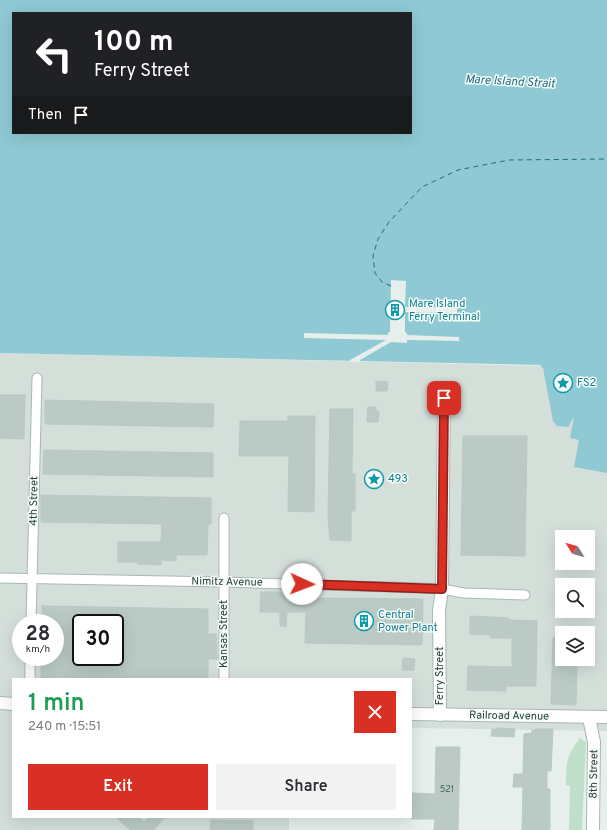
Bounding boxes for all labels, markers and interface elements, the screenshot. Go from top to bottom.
text: 100 m [94,25,174,61]
icon: left [28,28,80,80]
text: Ferry Street [94,60,190,83]
water label: Mare Island Strait [465,72,556,92]
icon: arrive [70,104,92,126]
text: Then [28,106,62,125]
place label: Mare Island Ferry Terminal [409,297,480,324]
building icon: Mare Island Ferry Terminal [384,299,406,321]
place icon: FS2 [552,372,574,394]
place label: FS2 [577,376,596,390]
pin [427,381,461,415]
icon: arrive [433,387,455,409]
place icon: 493 [363,468,385,490]
place label: 493 [388,472,408,486]
street label: 4th Street [27,476,41,526]
north arrow [555,530,595,570]
map controls [555,530,595,666]
position arrow [281,563,323,605]
street label: Nimitz Avenue [191,574,263,590]
button: search [555,578,595,618]
street label: Kansas Street [217,600,231,668]
place label: Central Power Plant [378,608,438,635]
building icon: Central Power Plant [353,610,375,632]
speed limit sign: 30 [72,614,124,666]
text: 28 [26,622,50,648]
button: layers [555,626,595,666]
text: km/h [26,643,50,656]
street label: Ferry Street [433,647,447,705]
text: 1 min [28,689,85,719]
button: close [354,691,396,733]
street label: Railroad Avenue [469,708,549,724]
text: 240 m · 15:51 [28,719,101,735]
street label: 8th Street [587,749,601,799]
button: Exit [28,764,208,810]
button: Share [216,764,396,810]
house number: 521 [440,784,454,795]

